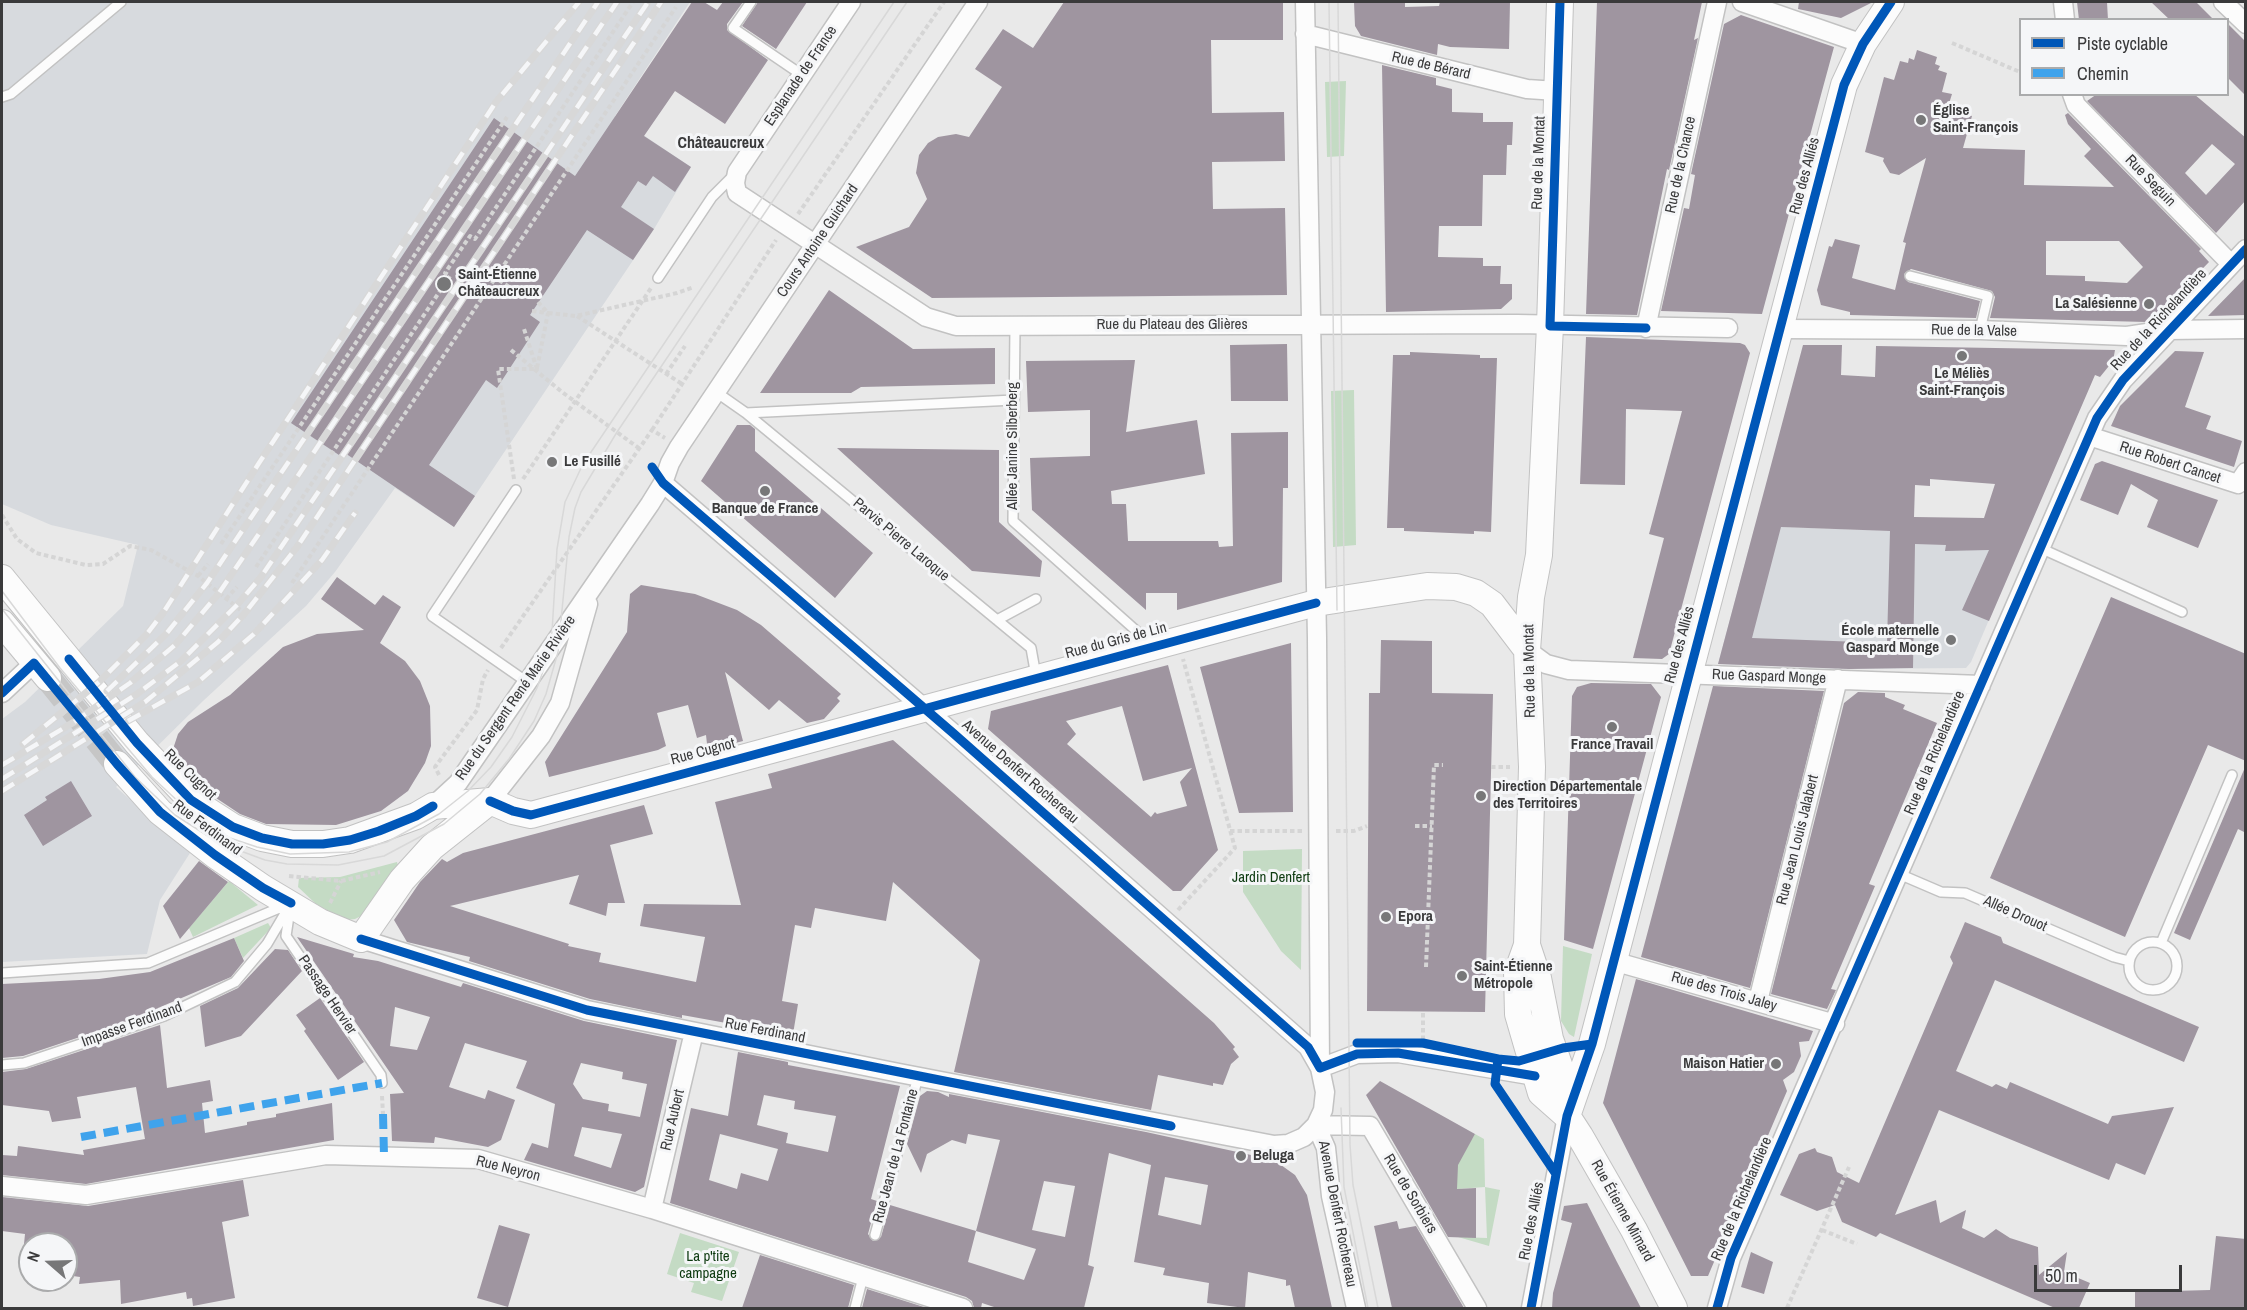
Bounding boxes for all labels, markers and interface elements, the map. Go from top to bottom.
legend [2019,18,2229,96]
street label: Esplanade de France [761,22,841,130]
text: Piste cyclable [2077,31,2168,56]
street label: Rue de Bérard [1390,48,1472,84]
text: Chemin [2077,61,2129,86]
place label: Église Saint-François [1933,102,2018,137]
marker: Église Saint-François [1914,113,1928,127]
street label: Rue de la Chance [1662,115,1700,215]
street label: Rue de la Montat [1528,116,1550,210]
district label: Châteaucreux [678,134,764,154]
street label: Rue des Alliés [1786,135,1824,217]
street label: Rue Seguin [2121,151,2179,211]
street label: Cours Antoine Guichard [773,181,863,301]
street label: Rue de la Richelandière [2107,265,2211,375]
place label: Saint-Étienne Châteaucreux [458,266,539,301]
marker: Saint-Étienne Châteaucreux [435,275,453,293]
place label: La Salésienne [2055,295,2137,313]
marker: La Salésienne [2142,297,2156,311]
street label: Rue du Plateau des Glières [1096,316,1248,334]
street label: Rue de la Valse [1931,321,2017,341]
marker: Le Méliès Saint-François [1955,349,1969,363]
place label: Le Méliès Saint-François [1919,365,2005,400]
street label: Allée Janine Silberberg [1004,382,1022,510]
street label: Rue Robert Cancet [2117,438,2223,488]
place label: Le Fusillé [564,453,621,471]
marker: Le Fusillé [545,455,559,469]
marker: Banque de France [758,484,772,498]
street label: Parvis Pierre Laroque [849,494,953,586]
place label: Banque de France [712,500,818,518]
street label: Rue des Alliés [1661,604,1699,686]
street label: Rue du Sergent René Marie Rivière [452,612,580,784]
street label: Rue du Gris de Lin [1063,619,1169,663]
place label: École maternelle Gaspard Monge [1841,622,1939,657]
street label: Rue de la Montat [1520,624,1540,718]
marker: École maternelle Gaspard Monge [1944,633,1958,647]
street label: Rue Gaspard Monge [1712,666,1826,688]
street label: Rue de la Richelandière [1901,688,1969,818]
street label: Avenue Denfert Rochereau [958,716,1082,828]
marker: France Travail [1605,720,1619,734]
street label: Rue Cugnot [669,735,737,769]
place label: France Travail [1571,736,1653,754]
street label: Rue Cugnot [160,746,220,804]
street label: Rue Jean Louis Jalabert [1773,773,1823,907]
place label: Direction Départementale des Territoires [1493,778,1642,813]
marker: Direction Départementale des Territoires [1474,789,1488,803]
street label: Rue Ferdinand [169,796,245,860]
park label: Jardin Denfert [1232,869,1310,887]
street label: Allée Drouot [1980,892,2050,936]
place label: Epora [1398,908,1433,926]
marker: Epora [1379,910,1393,924]
street label: Passage Hervier [294,952,360,1038]
place label: Saint-Étienne Métropole [1474,958,1553,993]
street label: Rue des Trois Jaley [1669,968,1779,1016]
marker: Saint-Étienne Métropole [1455,969,1469,983]
street label: Impasse Ferdinand [79,999,185,1051]
street label: Rue Ferdinand [723,1014,807,1048]
place label: Maison Hatier [1683,1055,1764,1073]
marker: Maison Hatier [1769,1057,1783,1071]
street label: Rue Jean de La Fontaine [869,1087,923,1225]
street label: Rue Aubert [657,1088,689,1152]
street label: Rue de la Richelandière [1708,1134,1776,1264]
street label: Avenue Denfert Rochereau [1314,1139,1360,1289]
place label: Beluga [1253,1147,1294,1165]
marker: Beluga [1234,1149,1248,1163]
street label: Rue de Sorbiers [1379,1151,1441,1237]
street label: Rue Neyron [474,1152,542,1186]
street label: Rue Étienne Mimard [1587,1157,1657,1265]
street label: Rue des Alliés [1516,1180,1548,1262]
north arrow [18,1232,78,1292]
text: N [21,1248,45,1265]
park label: La p'tite campagne [679,1248,737,1283]
scale bar [2037,1253,2186,1291]
text: 50 m [2045,1263,2078,1288]

